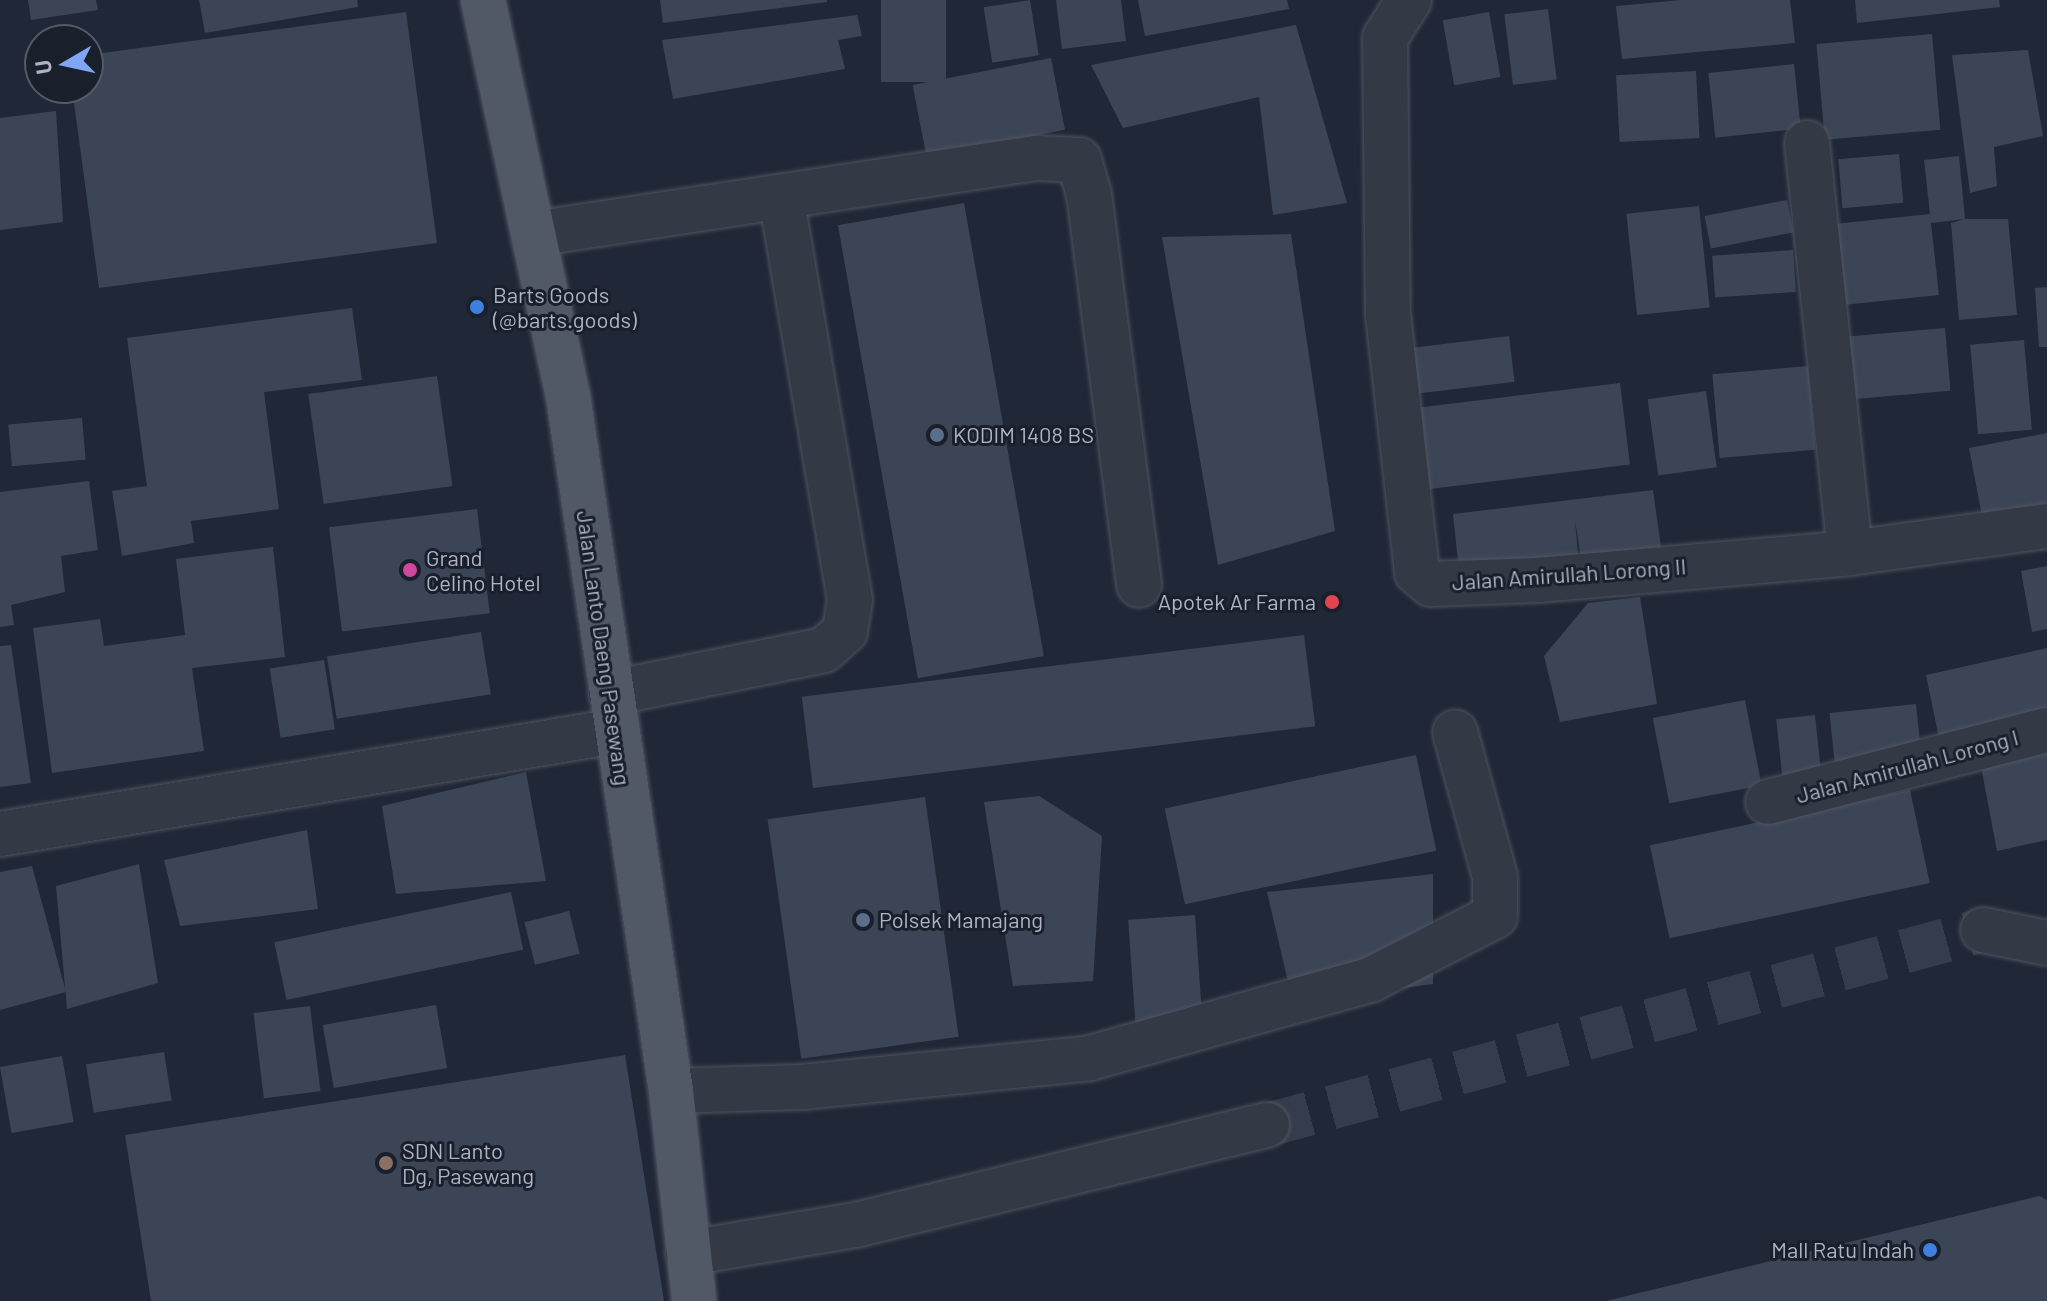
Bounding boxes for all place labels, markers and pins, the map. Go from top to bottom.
place label: Barts Goods (@barts.goods) [493,281,637,332]
marker: Barts Goods (@barts.goods) [468,298,486,316]
place label: KODIM 1408 BS [953,422,1094,448]
marker: KODIM 1408 BS [928,426,946,444]
place label: Grand Celino Hotel [426,544,541,596]
marker: Grand Celino Hotel [401,561,419,579]
place label: Apotek Ar Farma [1158,589,1316,615]
marker: Apotek Ar Farma [1323,593,1341,611]
place label: Polsek Mamajang [879,907,1043,933]
marker: Polsek Mamajang [854,911,872,929]
place label: SDN Lanto Dg, Pasewang [402,1137,534,1188]
marker: SDN Lanto Dg, Pasewang [377,1154,395,1172]
place label: Mall Ratu Indah [1771,1237,1914,1263]
marker: Mall Ratu Indah [1921,1241,1939,1259]

